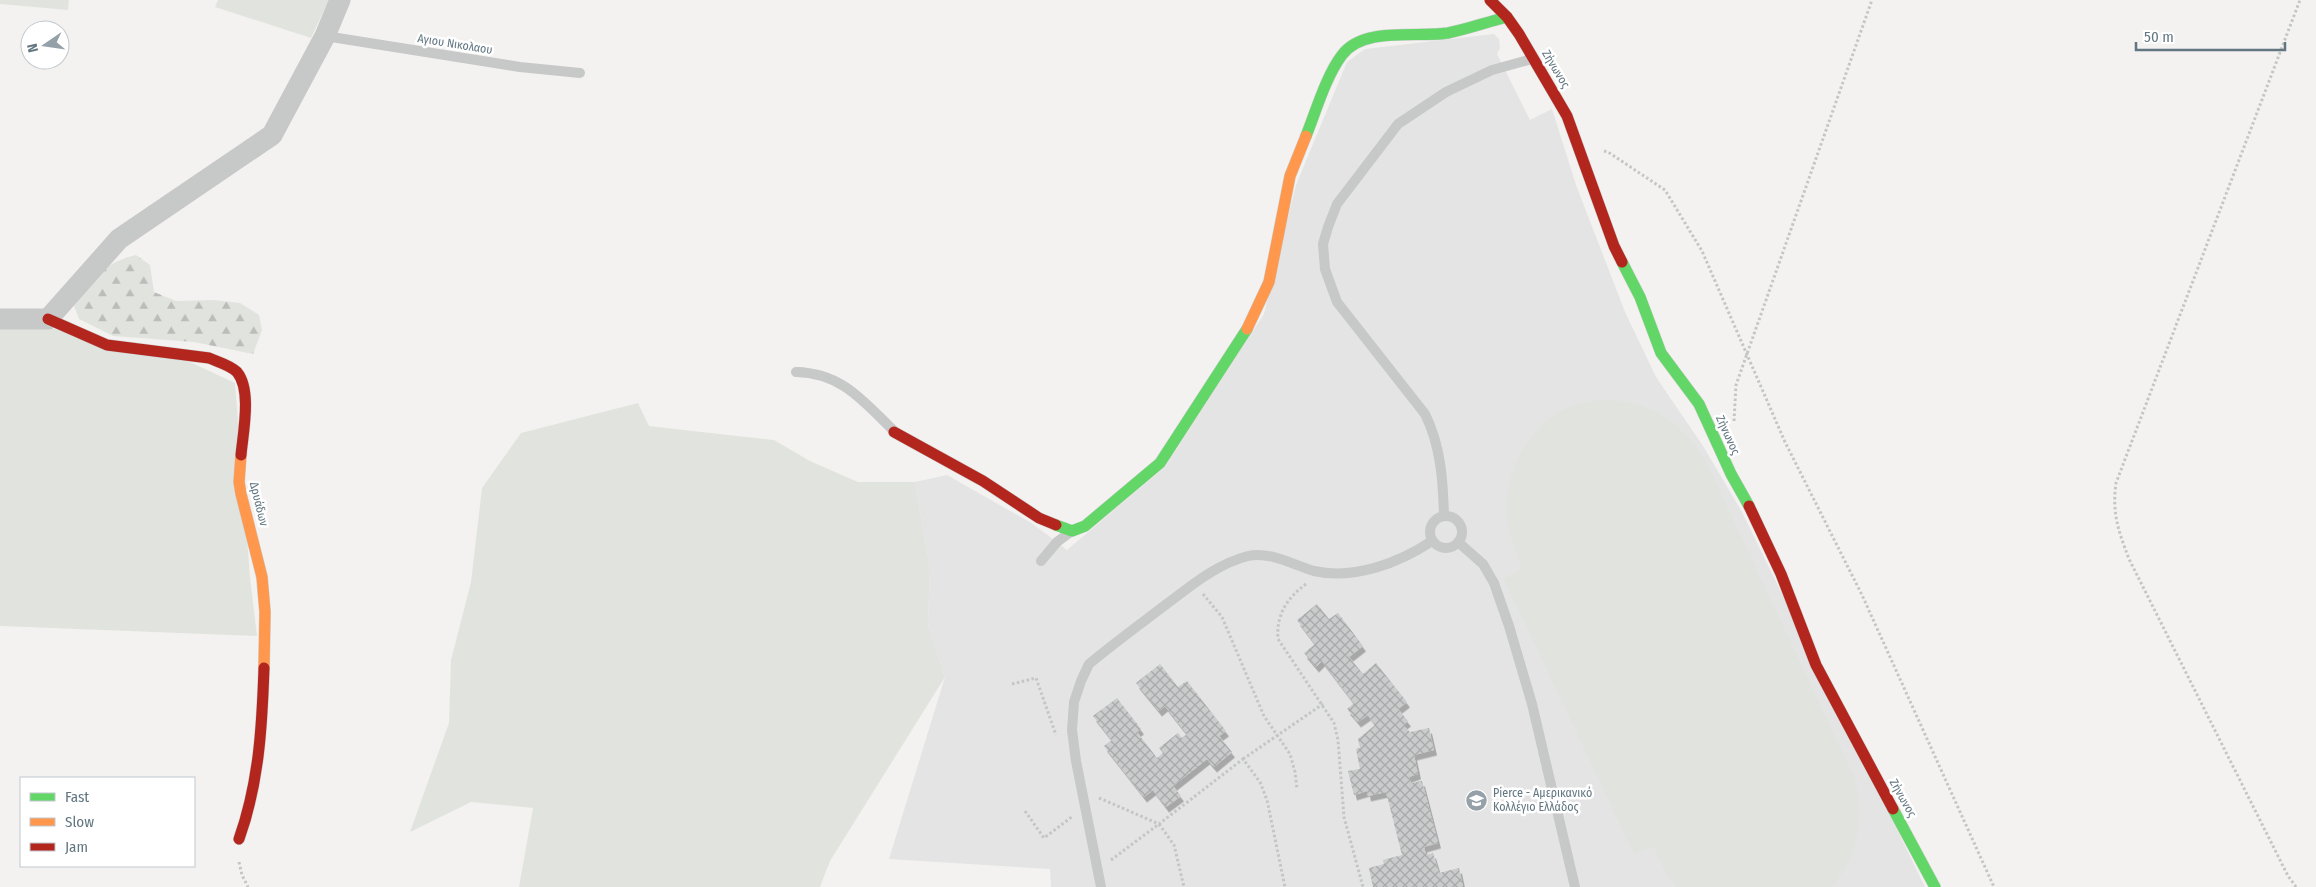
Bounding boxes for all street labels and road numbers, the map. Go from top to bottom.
street label: Αγιου Νικολαου [416,31,494,57]
street label: Ζήνωνος [1539,47,1573,91]
street label: Ζήνωνος [1713,413,1743,457]
street label: Δρυάδων [247,480,271,528]
street label: Ζήνωνος [1887,776,1919,820]

